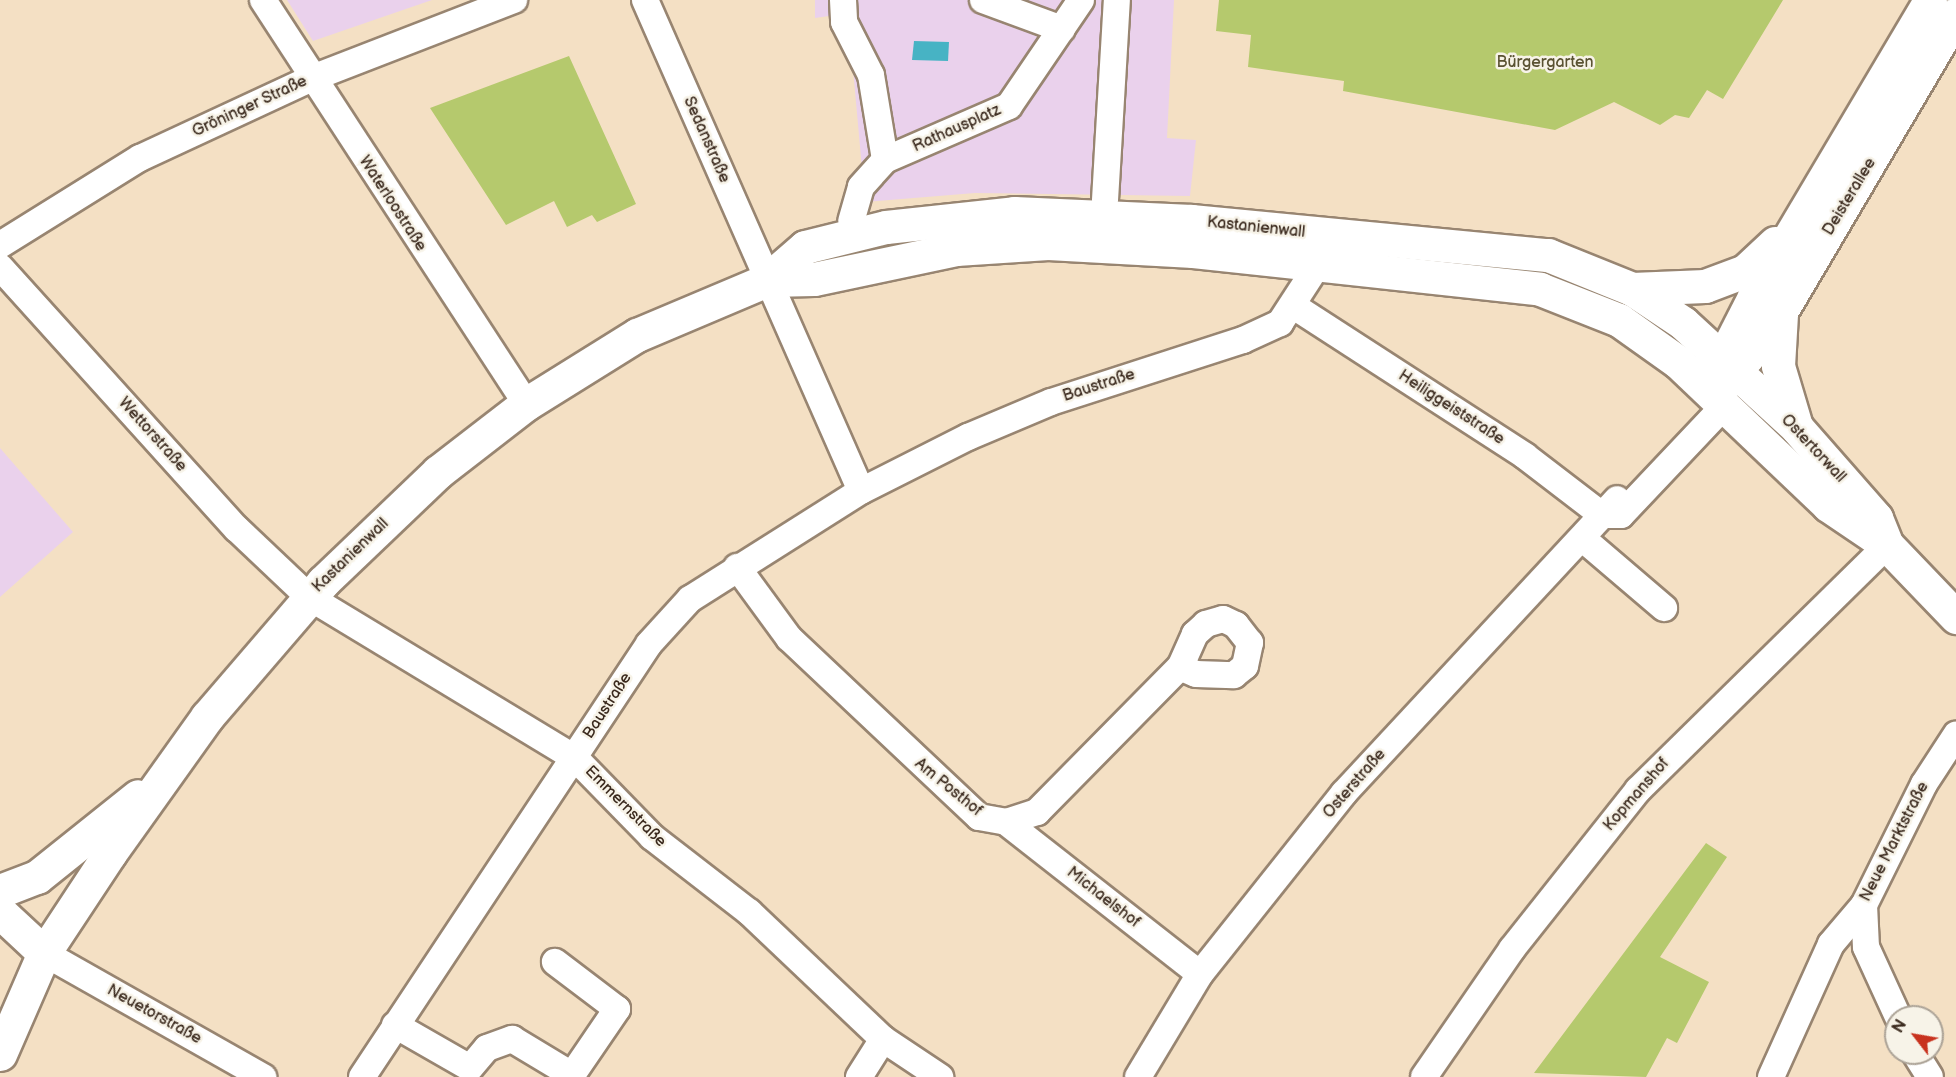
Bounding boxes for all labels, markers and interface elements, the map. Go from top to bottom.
park label: Bürgergarten [1497,53,1593,73]
street label: Gröninger Straße [189,72,311,142]
street label: Sedanstraße [678,94,734,186]
street label: Rathausplatz [910,101,1004,157]
street label: Waterloostraße [354,153,430,255]
street label: Deisterallee [1819,155,1881,239]
street label: Kastanienwall [1206,213,1306,243]
street label: Baustraße [1061,365,1137,407]
street label: Heiliggeiststraße [1394,367,1508,449]
street label: Wettorstraße [114,394,190,476]
street label: Ostertorwall [1777,411,1849,487]
street label: Kastanienwall [309,515,393,597]
street label: Baustraße [580,669,636,743]
street label: Osterstraße [1320,745,1390,823]
street label: Am Posthof [910,755,986,821]
street label: Kopmanshof [1600,755,1674,835]
street label: Emmernstraße [580,762,670,852]
street label: Neue Marktstraße [1857,779,1933,905]
street label: Michaelshof [1063,863,1143,933]
street label: Neuetorstraße [103,981,205,1049]
north arrow [1884,1005,1944,1065]
text: N [1889,1016,1911,1037]

